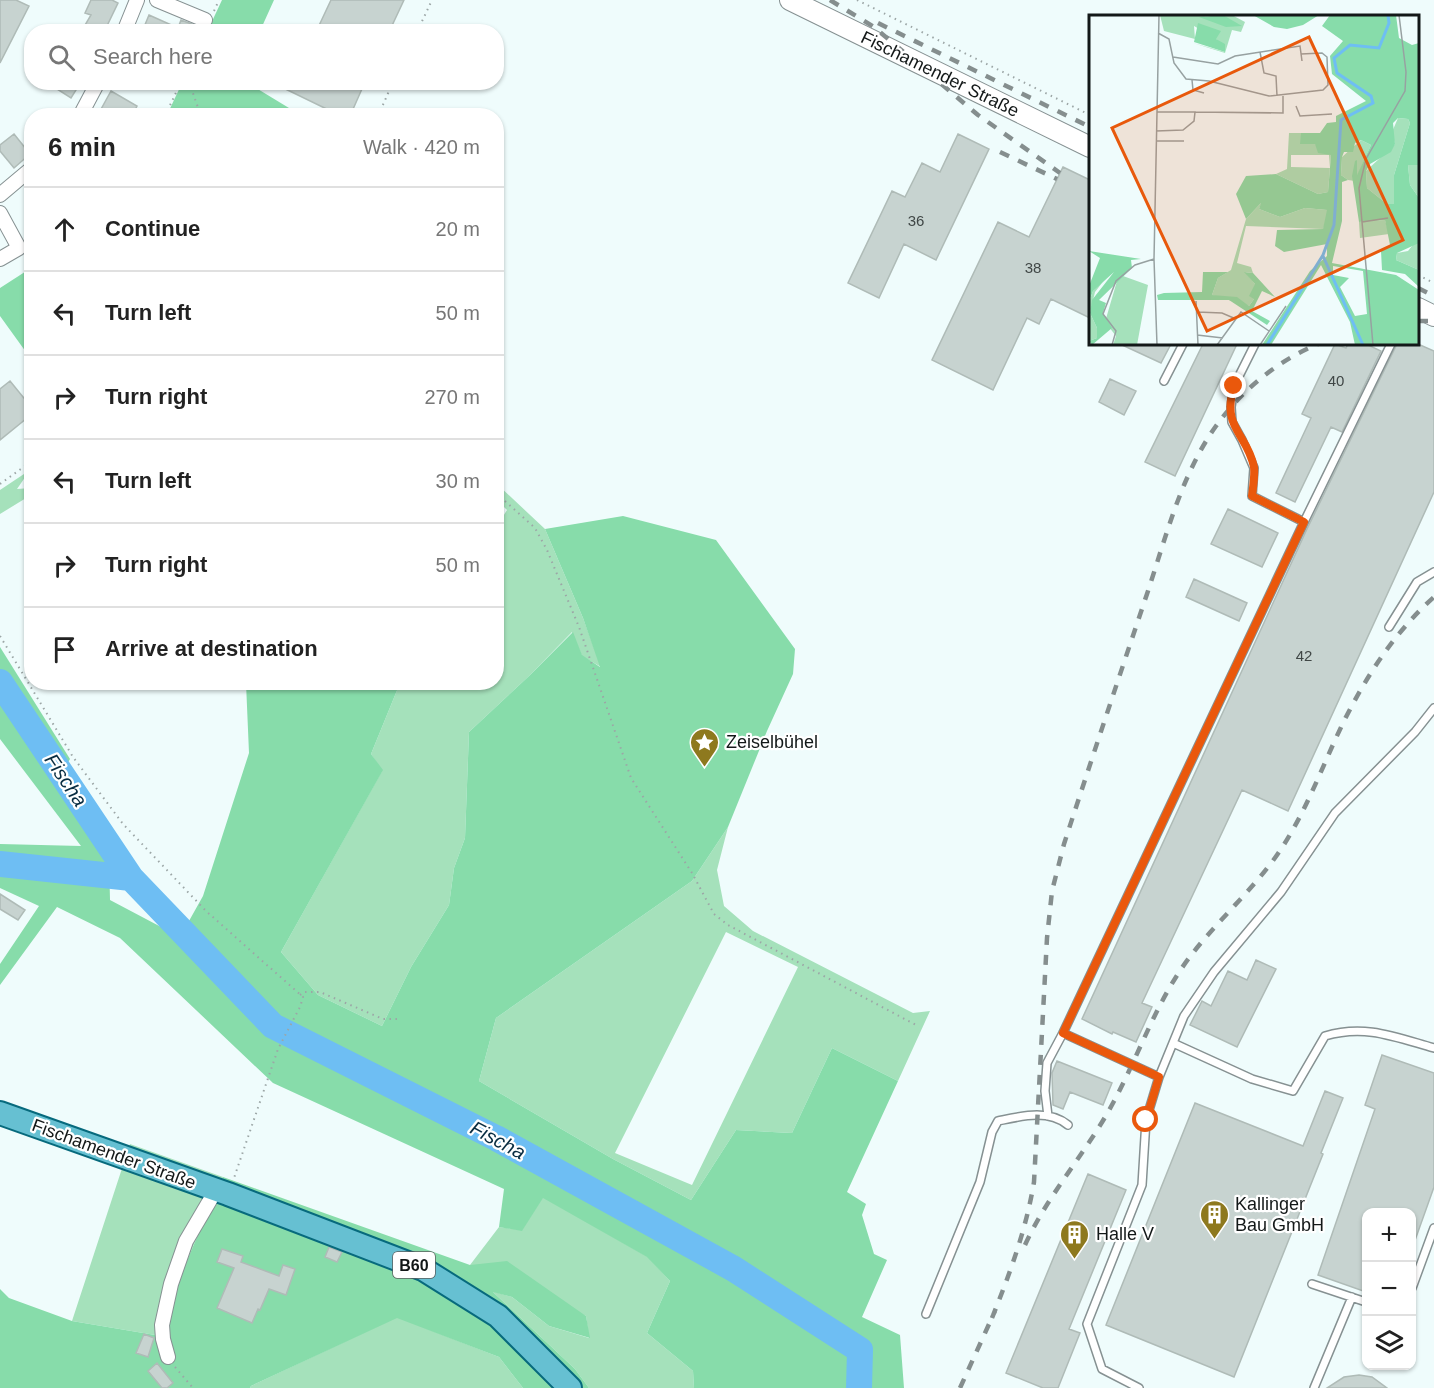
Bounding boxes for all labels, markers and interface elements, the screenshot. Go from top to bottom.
inset map [1089,15,1419,345]
search box [24,24,504,90]
street label: Fischamender Straße [858,27,1022,121]
icon: search [45,41,78,74]
text: Search here [93,44,213,69]
text: 6 min [48,132,116,162]
text: Walk · 420 m [363,136,480,158]
house number: 36 [908,212,924,229]
icon: ahead [48,213,81,246]
text: Continue [105,216,200,241]
text: 20 m [436,218,480,240]
house number: 38 [1025,259,1041,276]
icon: left [48,297,81,330]
text: Turn left [105,300,191,325]
text: 50 m [436,302,480,324]
route end [1220,372,1246,398]
house number: 40 [1328,372,1344,389]
icon: right [48,381,81,414]
text: Turn right [105,384,207,409]
text: 270 m [424,386,480,408]
icon: left [48,465,81,498]
text: Turn left [105,468,191,493]
text: 30 m [436,470,480,492]
icon: right [48,549,81,582]
text: Turn right [105,552,207,577]
text: 50 m [436,554,480,576]
icon: arrive [48,633,81,666]
text: Arrive at destination [105,636,318,661]
house number: 42 [1296,647,1312,664]
place icon: Zeiselbühel [689,726,721,768]
place label: Zeiselbühel [726,732,818,752]
water label: Fischa [40,749,92,811]
route start [1132,1106,1158,1132]
street label: Fischamender Straße [29,1115,199,1193]
water label: Fischa [467,1116,529,1164]
place label: Kallinger Bau GmbH [1235,1194,1324,1235]
building icon: Kallinger Bau GmbH [1198,1198,1230,1240]
map controls [1362,1208,1416,1370]
button: + [1362,1208,1416,1262]
building icon: Halle V [1059,1218,1091,1260]
place label: Halle V [1096,1224,1154,1244]
road number: B60 [393,1252,435,1278]
button: − [1362,1262,1416,1316]
button: layers [1362,1316,1416,1370]

